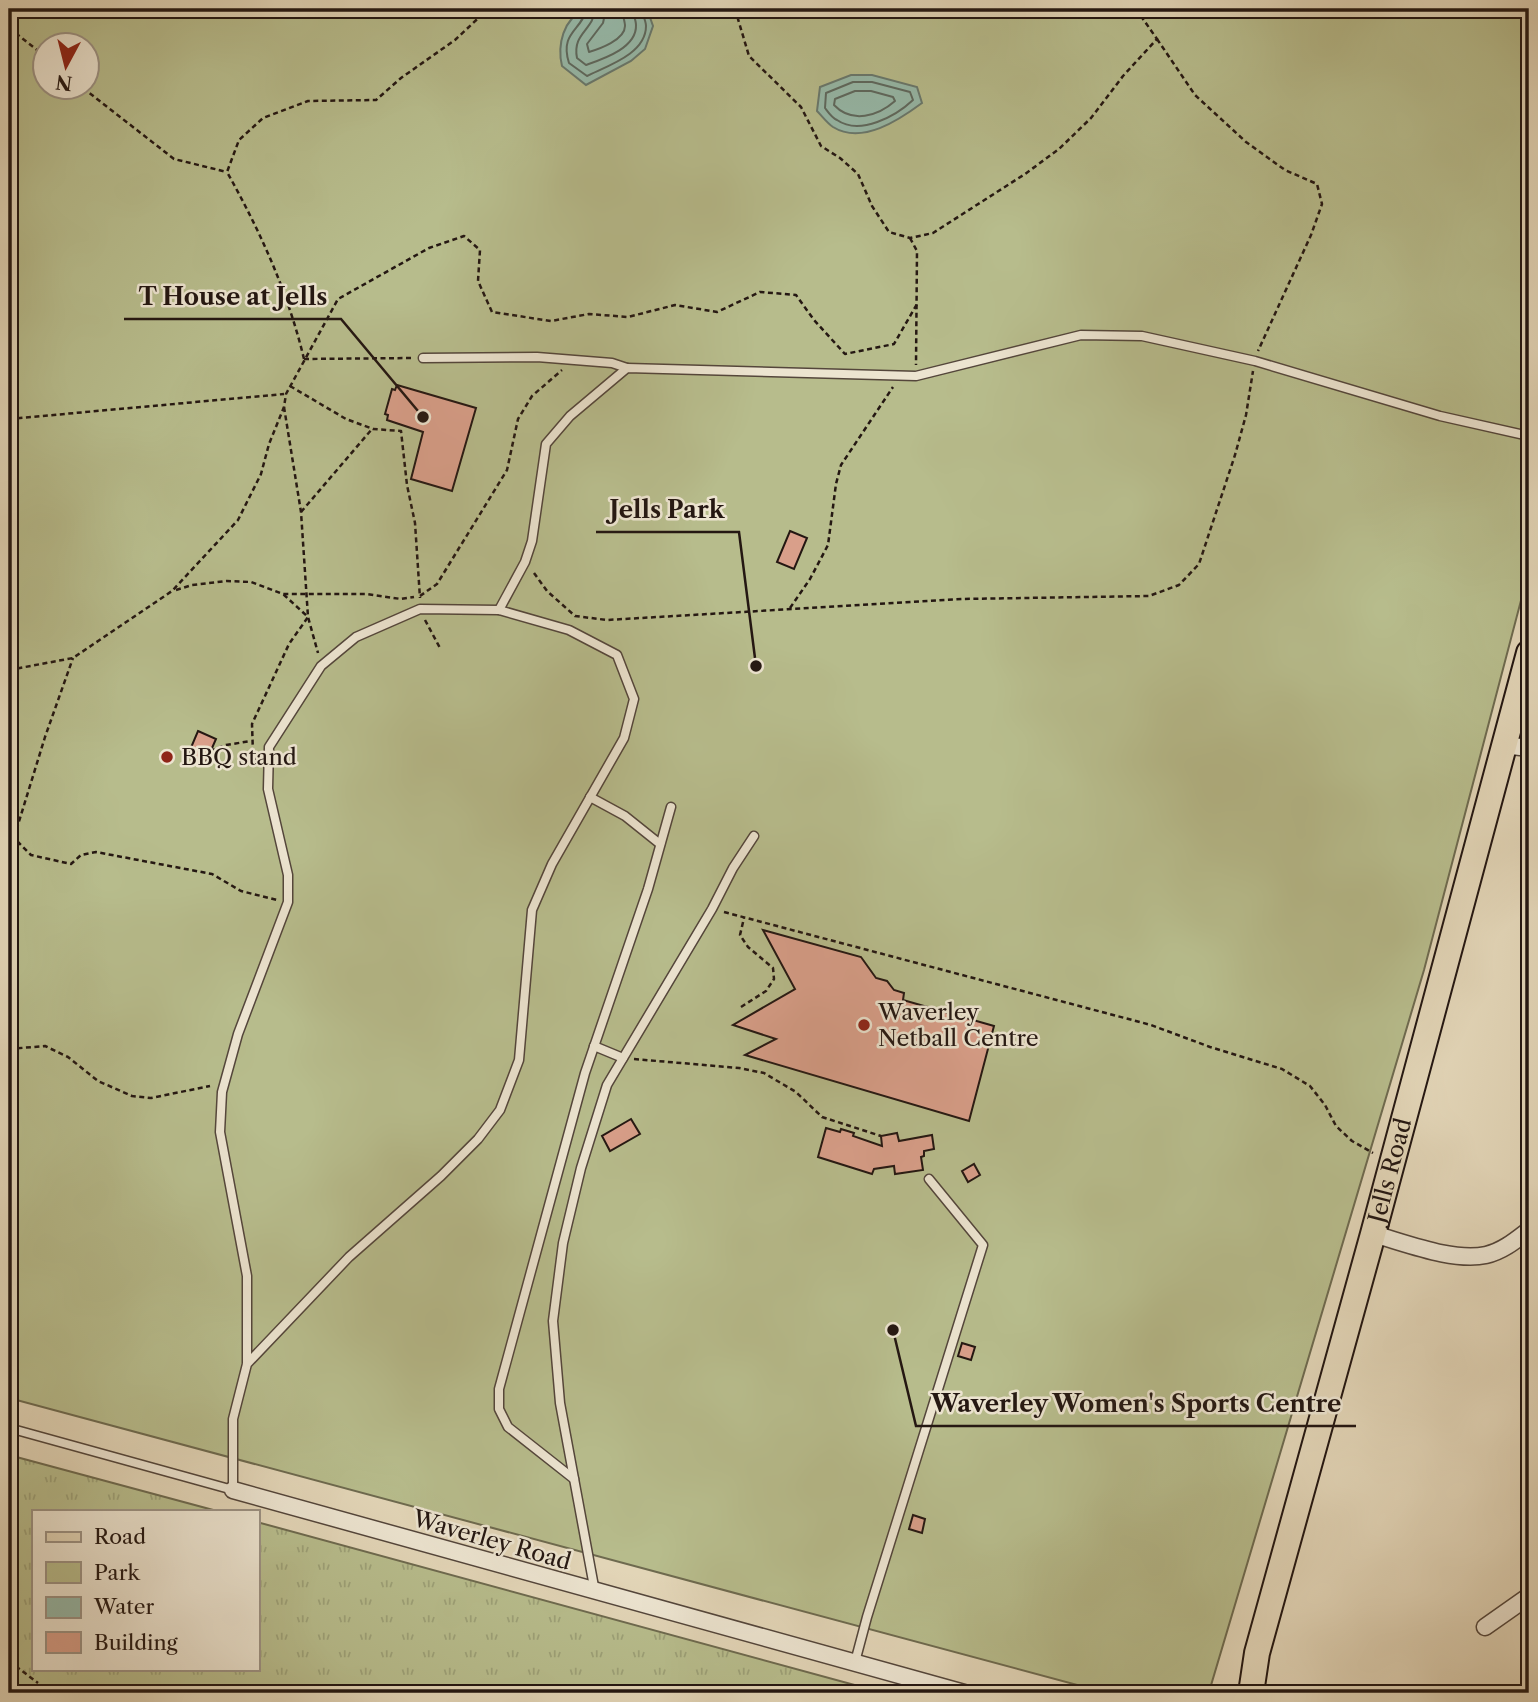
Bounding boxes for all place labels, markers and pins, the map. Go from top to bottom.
callout: T House at Jells [124,274,341,319]
callout: Jells Park [596,487,739,532]
place label: BBQ stand [181,743,297,771]
marker: BBQ stand [159,749,175,765]
place label: Waverley Netball Centre [877,998,1039,1052]
marker: Waverley Netball Centre [856,1017,872,1033]
callout: Waverley Women's Sports Centre [916,1381,1356,1426]

